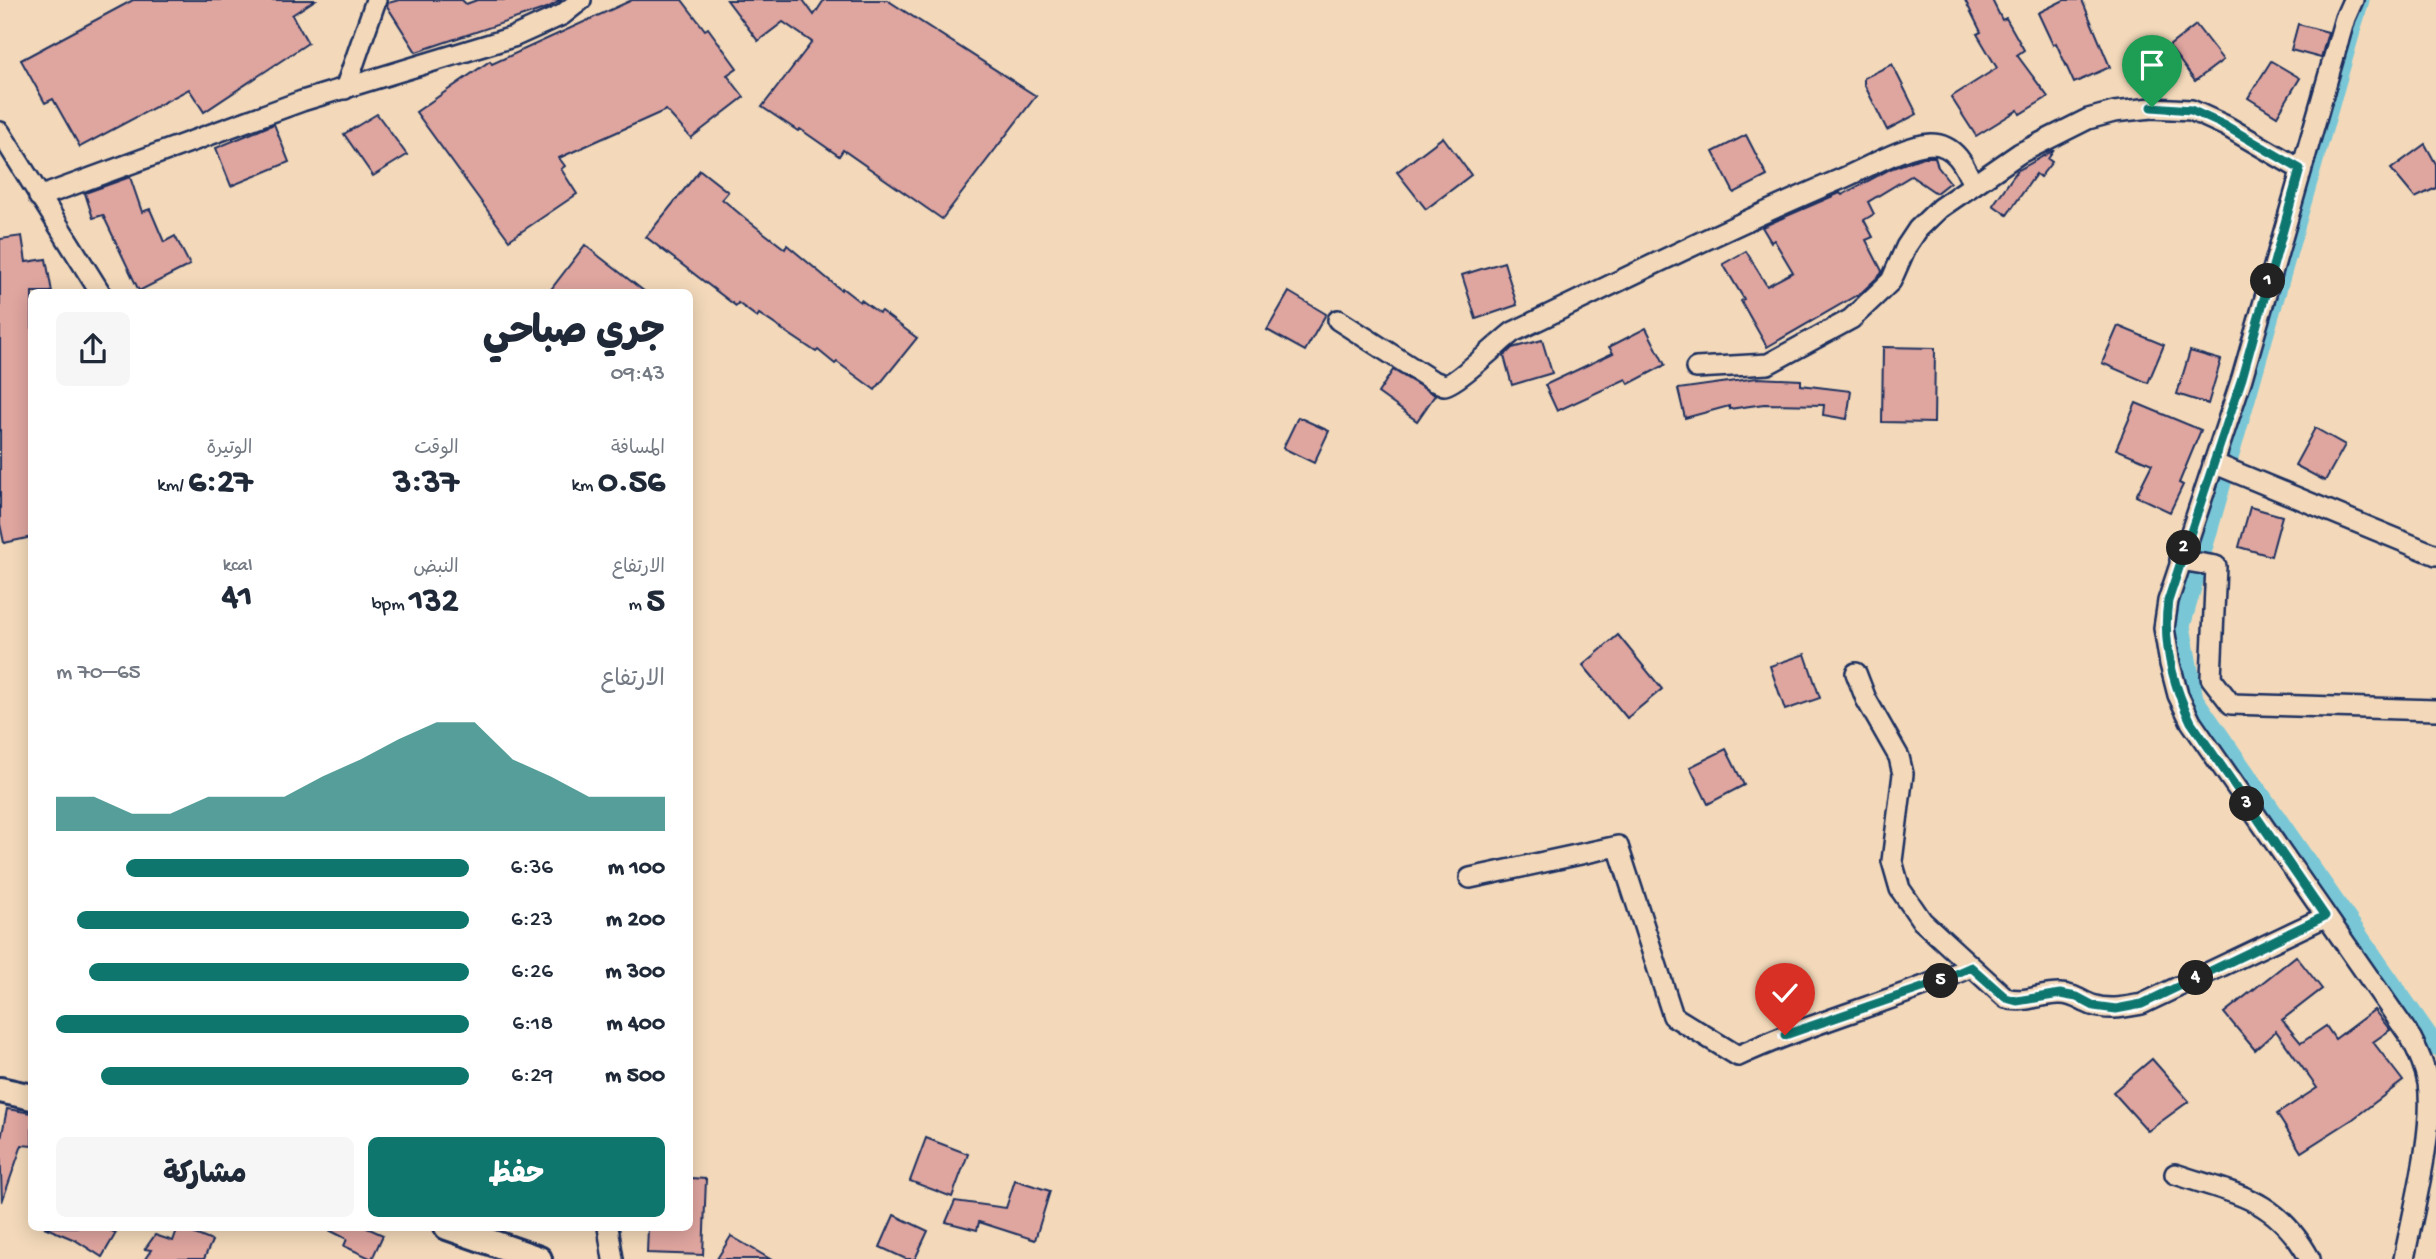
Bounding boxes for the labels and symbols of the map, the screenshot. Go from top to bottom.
pin [2122,35,2182,107]
pin: 1 [2250,264,2286,298]
pin: 2 [2166,530,2202,566]
pin: 3 [2230,786,2264,822]
pin: 4 [2178,960,2214,996]
pin [1755,963,1815,1035]
pin: 5 [1924,964,1958,998]

